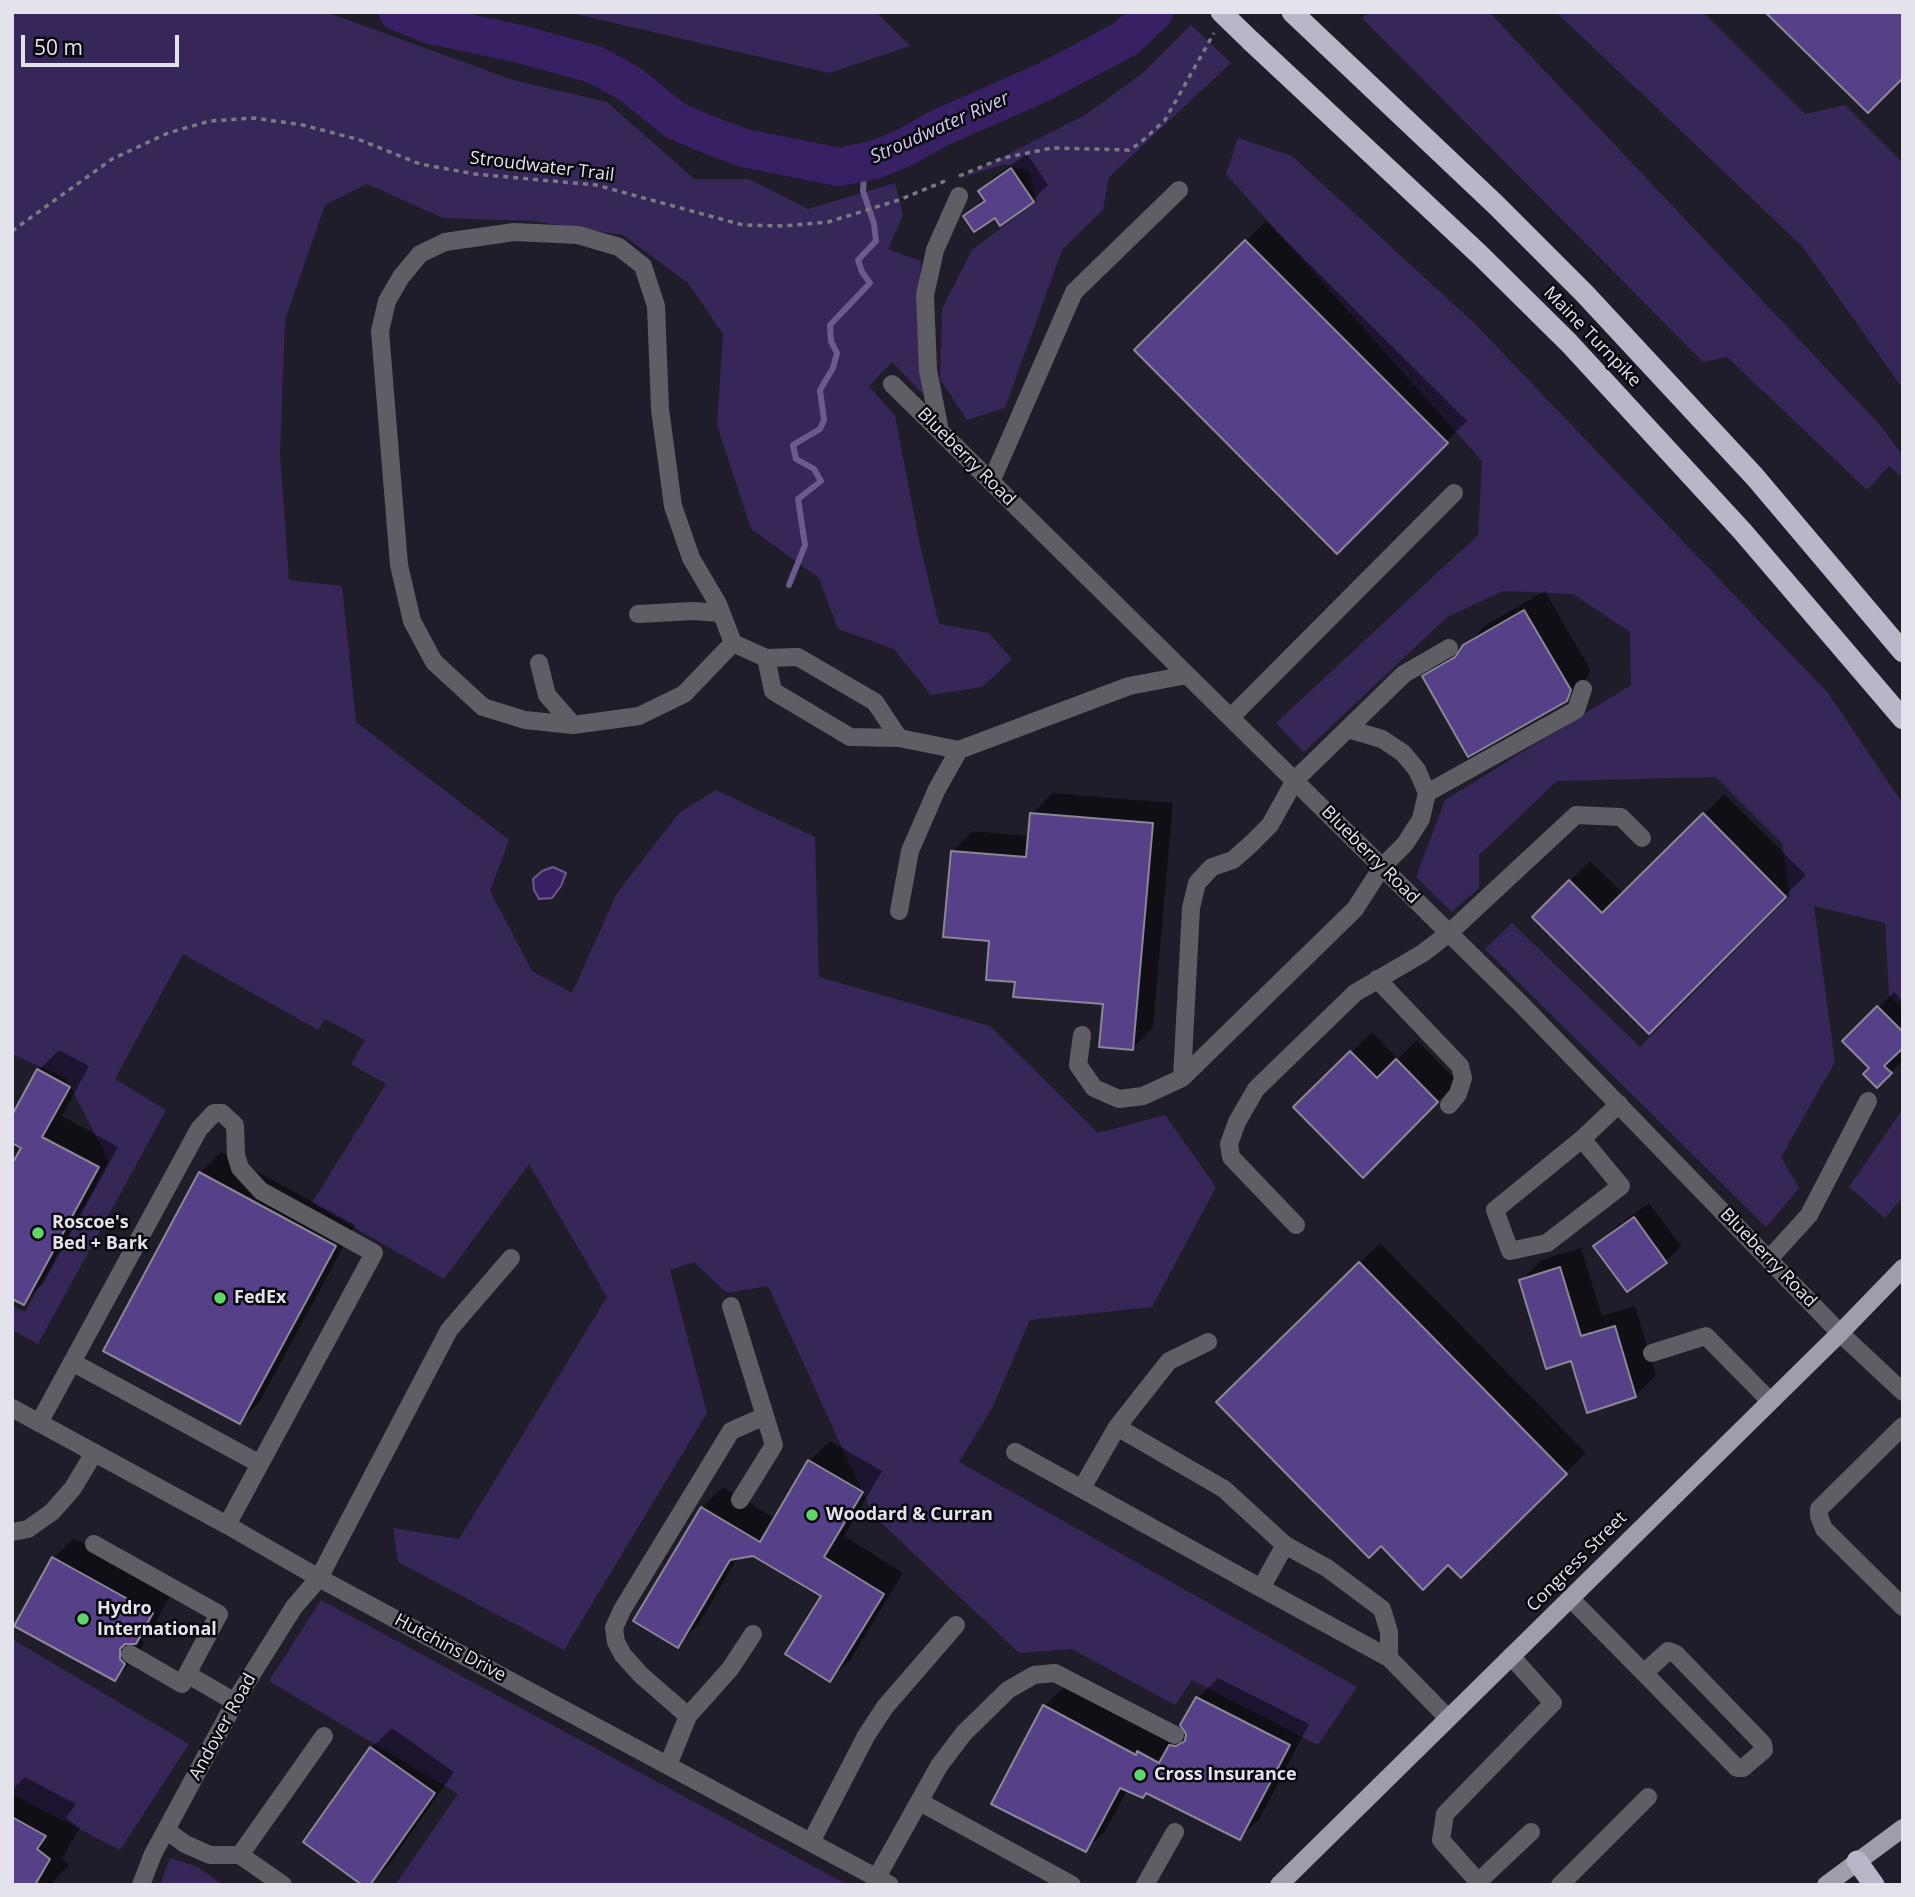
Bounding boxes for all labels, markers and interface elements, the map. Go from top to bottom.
scale bar [24,21,182,65]
text: 50 m [34,33,83,61]
water label: Stroudwater River [867,87,1013,169]
street label: Stroudwater Trail [469,147,615,187]
street label: Maine Turnpike [1539,282,1645,392]
street label: Blueberry Road [912,403,1020,511]
street label: Blueberry Road [1316,801,1424,909]
street label: Blueberry Road [1715,1204,1821,1312]
place label: Roscoe's Bed + Bark [52,1212,148,1254]
marker: Roscoe's Bed + Bark [30,1225,46,1241]
place label: FedEx [234,1287,286,1309]
marker: FedEx [212,1290,228,1306]
place label: Woodard & Curran [826,1504,993,1526]
marker: Woodard & Curran [804,1507,820,1523]
street label: Congress Street [1523,1508,1631,1616]
place label: Hydro International [97,1598,217,1640]
street label: Hutchins Drive [391,1610,509,1686]
marker: Hydro International [75,1611,91,1627]
street label: Andover Road [185,1670,261,1784]
place label: Cross Insurance [1154,1764,1297,1786]
marker: Cross Insurance [1132,1767,1148,1783]

